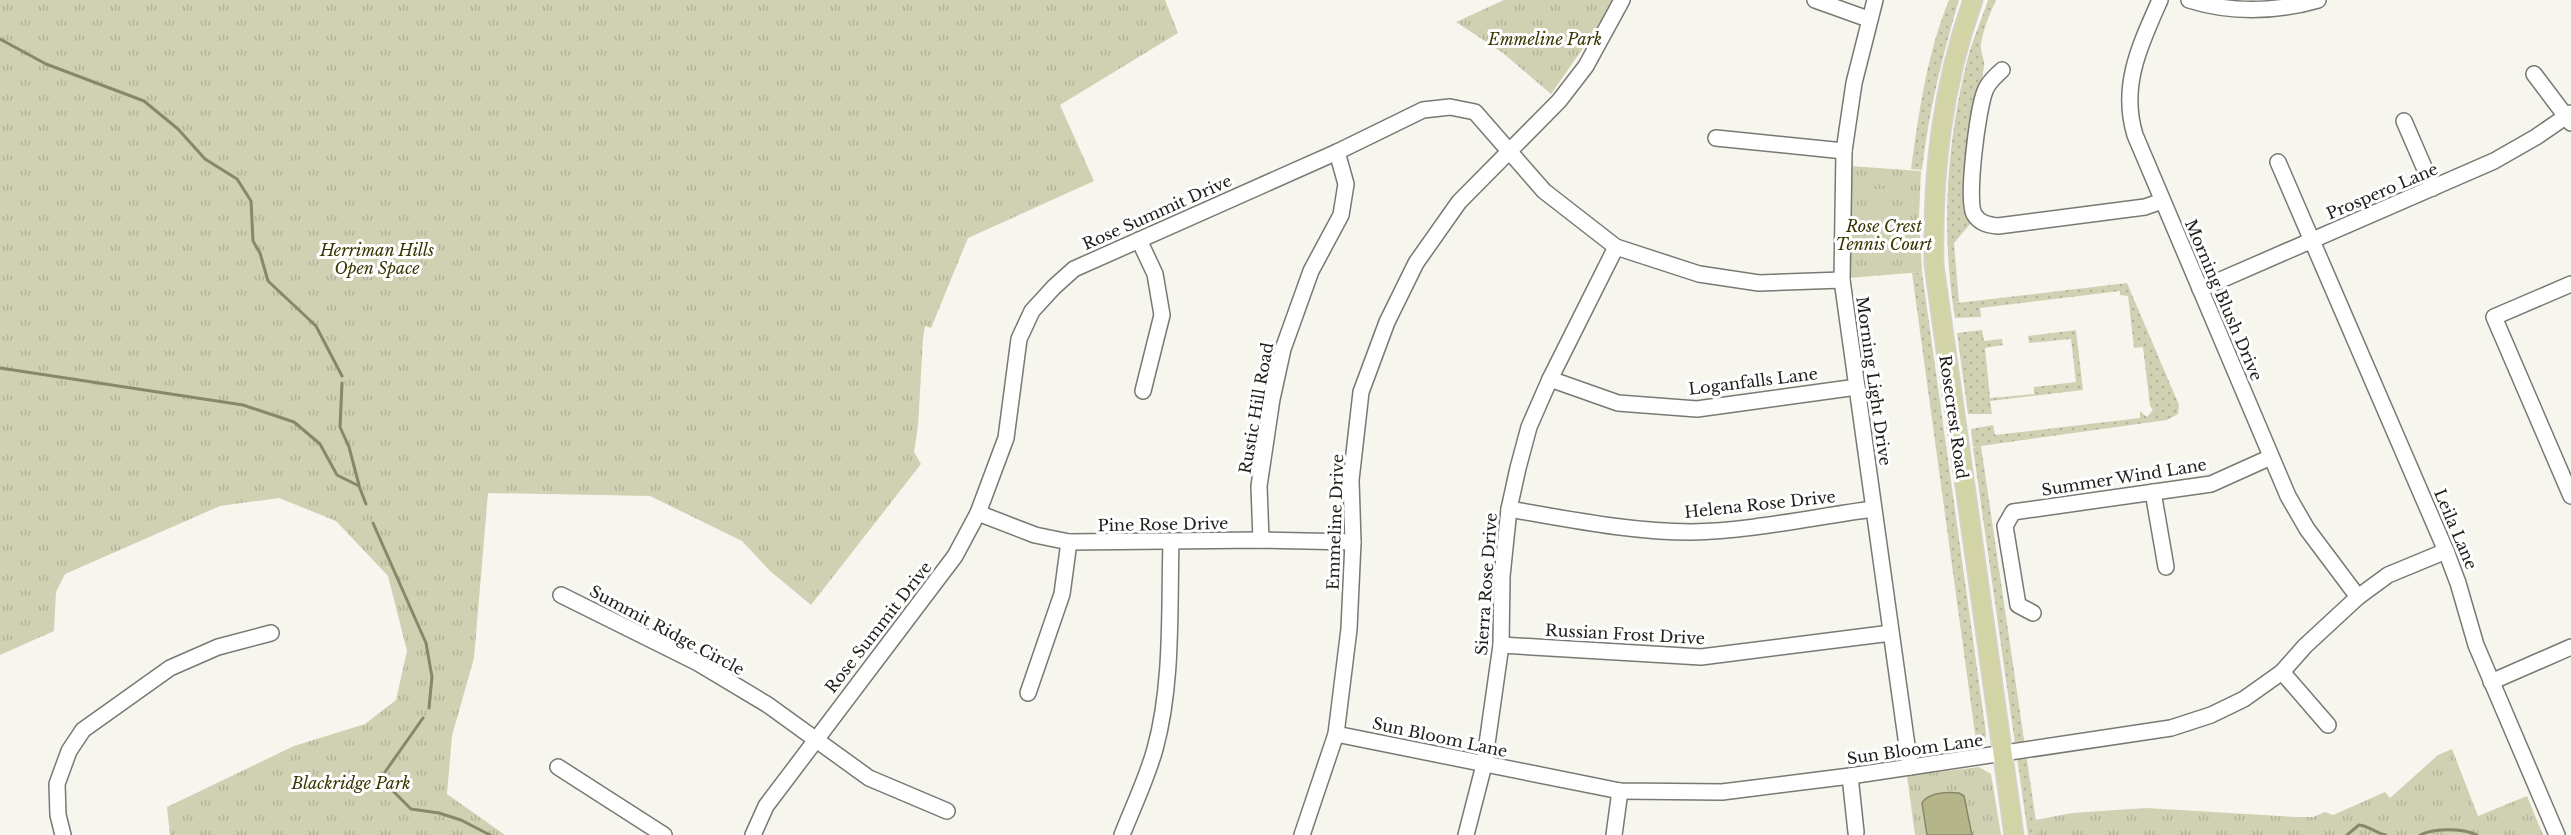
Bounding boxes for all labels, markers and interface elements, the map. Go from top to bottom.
park label: Emmeline Park [1487,29,1602,49]
street label: Prospero Lane [2323,158,2441,224]
street label: Rose Summit Drive [1079,170,1235,254]
park label: Rose Crest Tennis Court [1836,216,1933,254]
street label: Morning Blush Drive [2181,216,2267,384]
park label: Herriman Hills Open Space [319,240,434,278]
street label: Morning Light Drive [1852,295,1896,467]
street label: Rustic Hill Road [1235,341,1277,475]
street label: Rosecrest Road [1935,354,1973,480]
street label: Loganfalls Lane [1687,363,1819,399]
street label: Emmeline Drive [1323,454,1347,590]
street label: Summer Wind Lane [2040,454,2208,500]
street label: Helena Rose Drive [1683,486,1837,522]
street label: Leila Lane [2430,486,2482,572]
street label: Sierra Rose Drive [1471,512,1501,656]
street label: Pine Rose Drive [1097,513,1229,535]
street label: Rose Summit Drive [821,557,935,697]
street label: Summit Ridge Circle [586,581,748,679]
street label: Russian Frost Drive [1545,620,1705,648]
street label: Sun Bloom Lane [1371,713,1509,761]
street label: Sun Bloom Lane [1846,730,1984,768]
park label: Blackridge Park [291,773,410,793]

